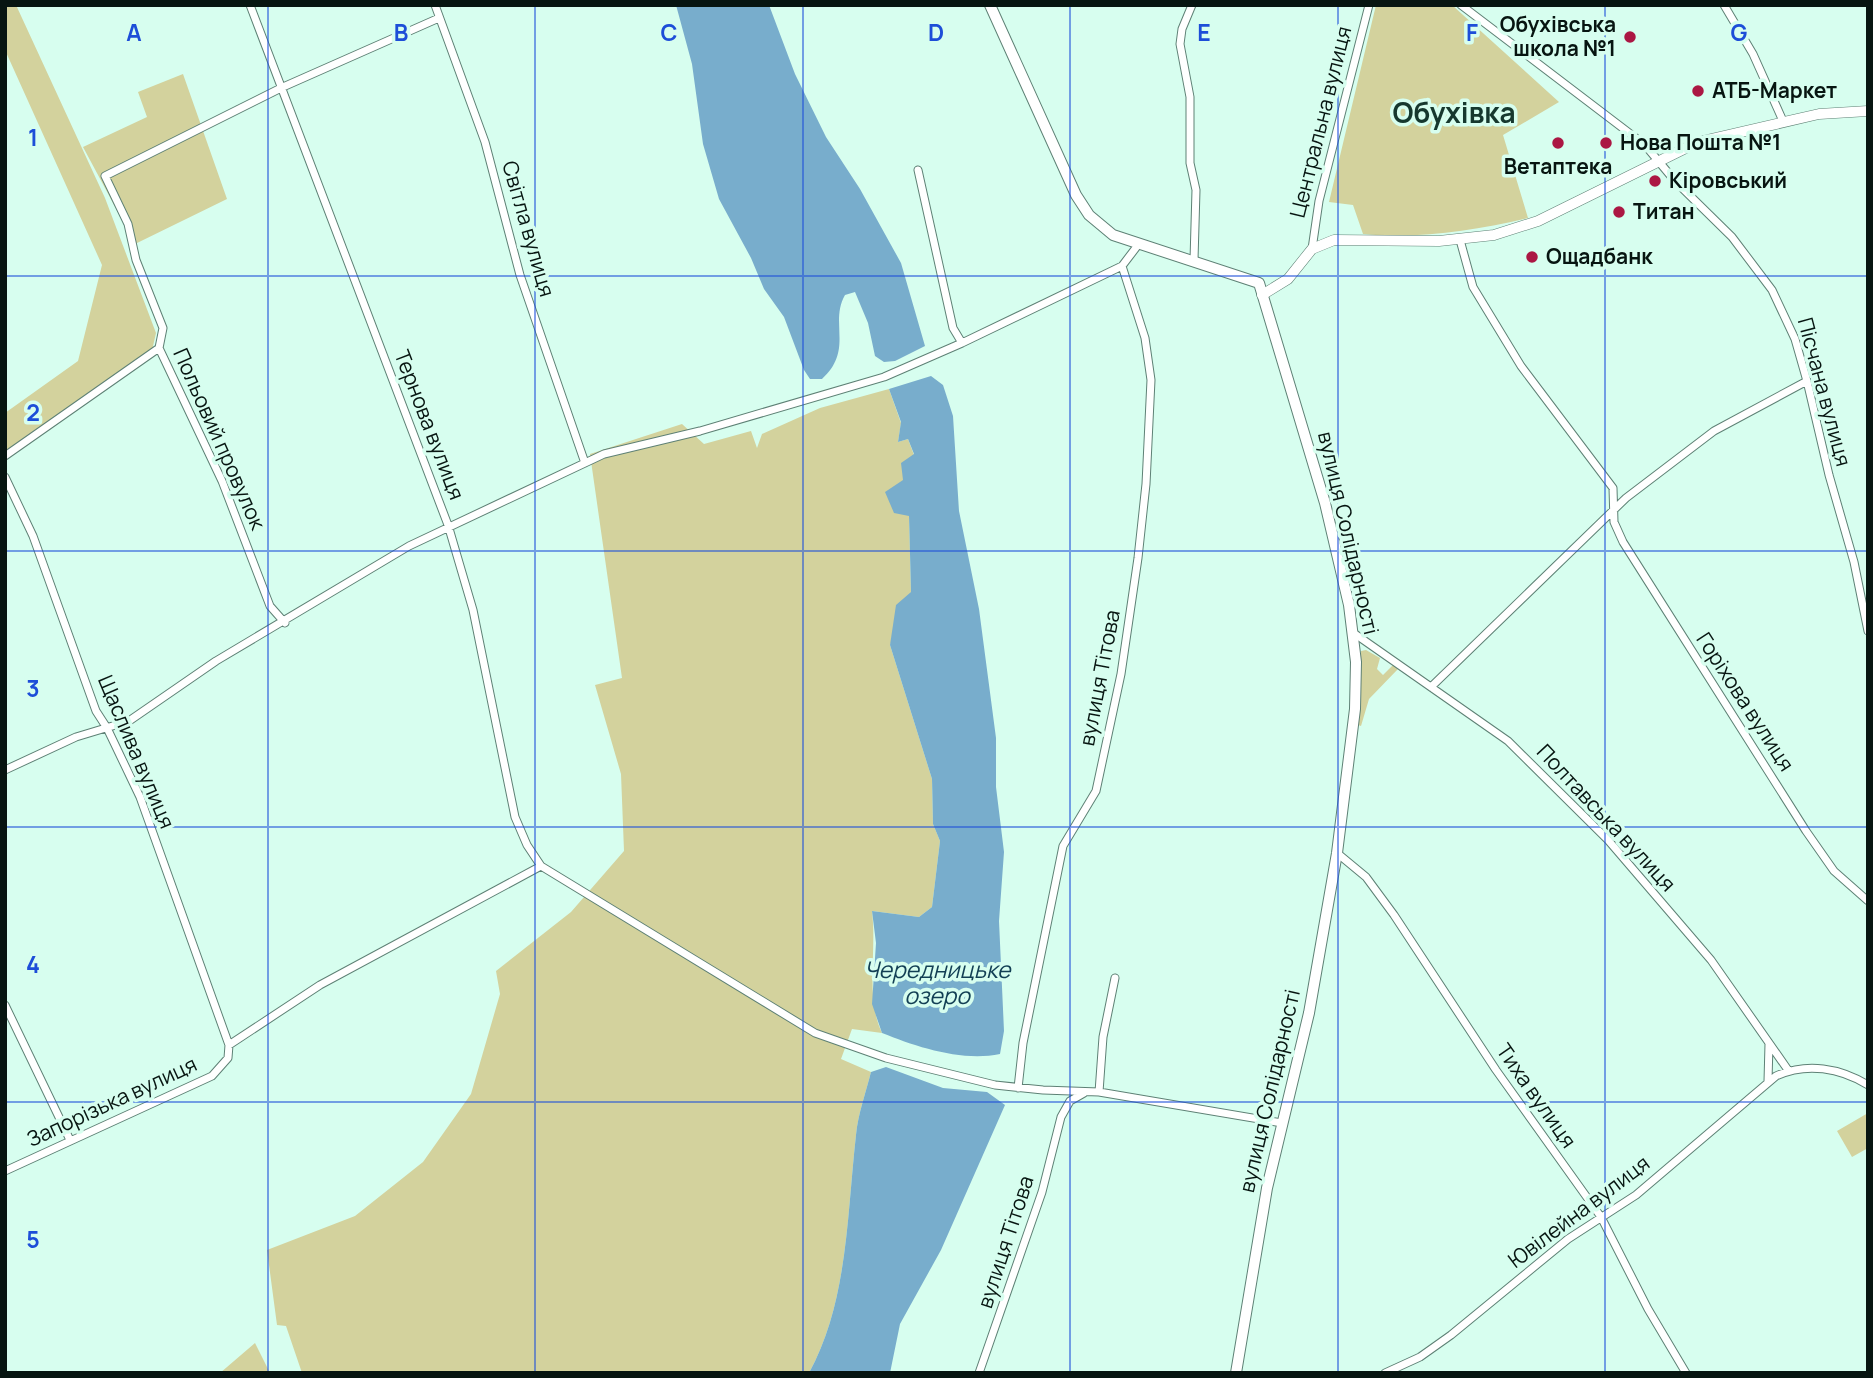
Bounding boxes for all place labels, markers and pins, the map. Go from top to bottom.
place label: Обухівська школа №1 [1500,10,1616,62]
marker: Обухівська школа №1 [1622,29,1638,45]
place label: АТБ-Маркет [1712,76,1837,104]
marker: АТБ-Маркет [1690,83,1706,99]
place label: Нова Пошта №1 [1620,128,1781,156]
marker: Ветаптека [1550,135,1566,151]
marker: Нова Пошта №1 [1598,135,1614,151]
place label: Ветаптека [1504,152,1612,180]
place label: Кіровський [1669,166,1787,194]
marker: Кіровський [1647,173,1663,189]
place label: Титан [1633,197,1695,225]
marker: Титан [1611,204,1627,220]
place label: Ощадбанк [1546,242,1653,270]
marker: Ощадбанк [1524,249,1540,265]

